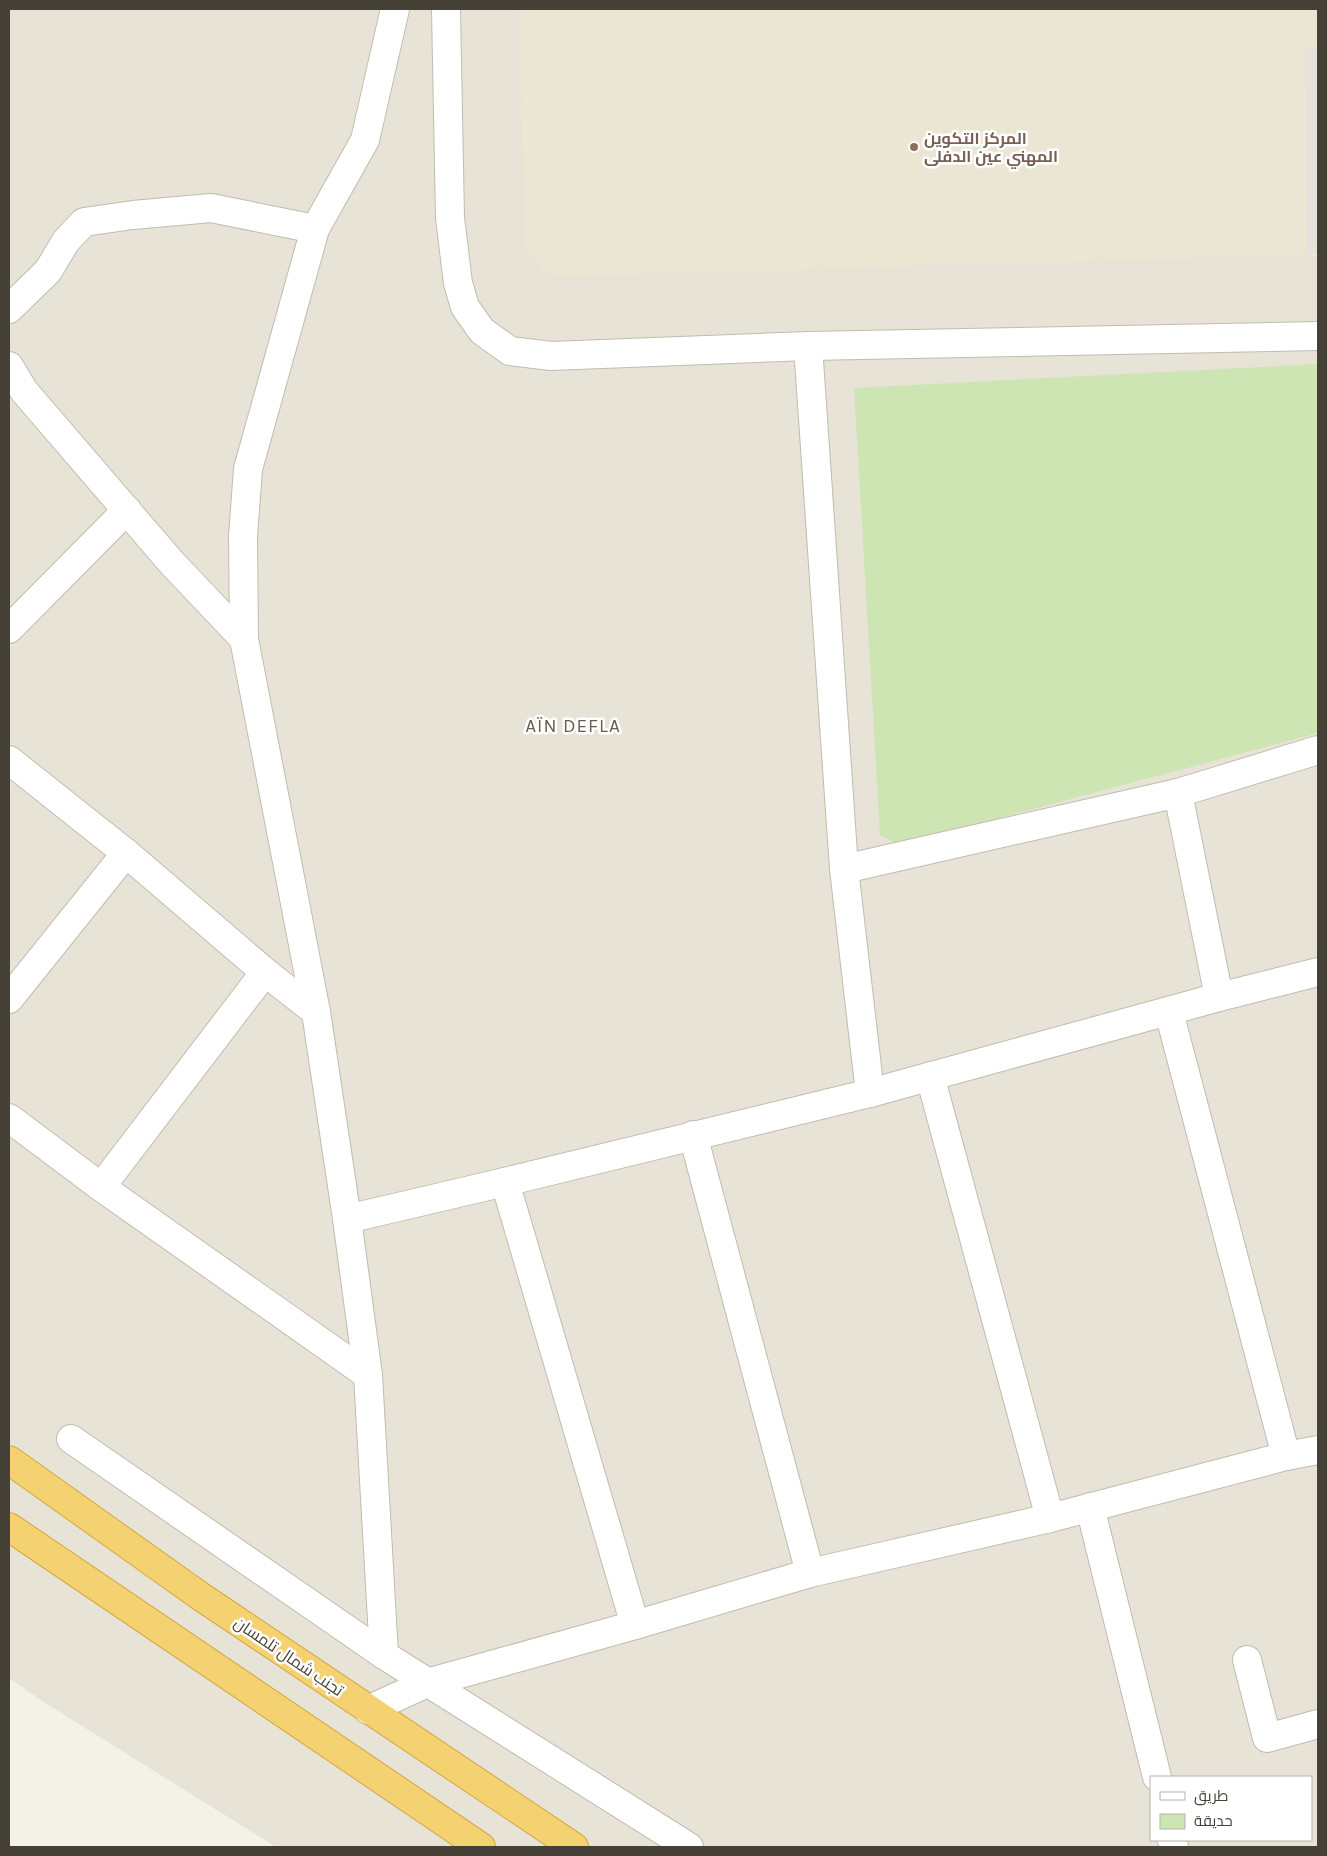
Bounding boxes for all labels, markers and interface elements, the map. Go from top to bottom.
place label: المركز التكوين المهني عين الدفلى [924,129,1058,169]
marker: المركز التكوين المهني عين الدفلى [908,141,920,153]
district label: AÏN DEFLA [525,715,621,737]
street label: تجنب شمال تلمسان [230,1613,348,1701]
legend [1150,1776,1312,1841]
text: طريق [1194,1787,1228,1806]
text: حديقة [1194,1812,1233,1830]

